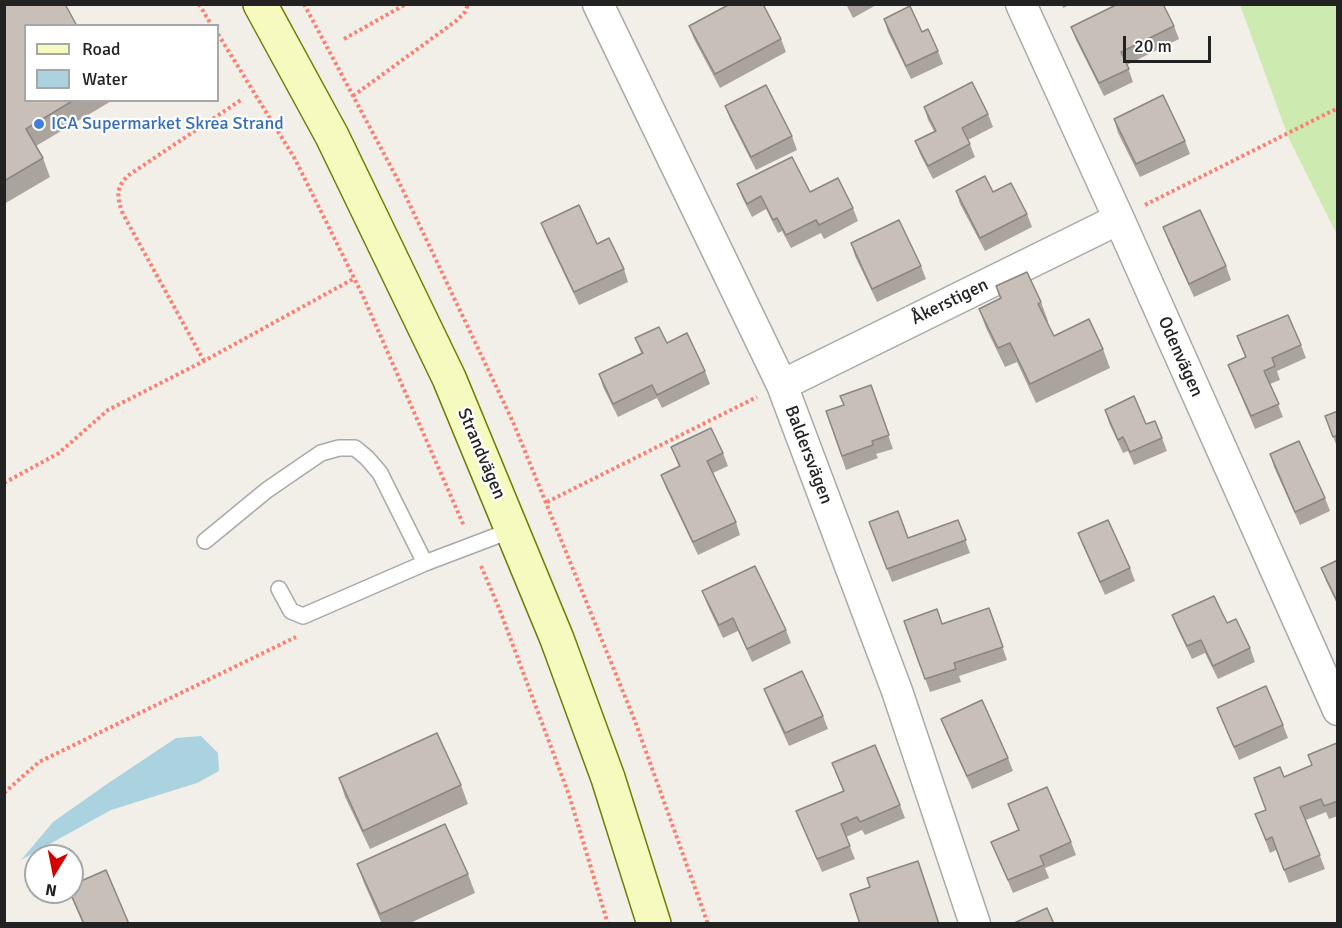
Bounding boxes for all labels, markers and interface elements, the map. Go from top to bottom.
legend [24,24,219,102]
scale bar [1126,24,1214,62]
text: 20 m [1134,35,1172,57]
text: Road [82,38,121,60]
text: Water [82,68,127,90]
place label: ICA Supermarket Skrea Strand [51,113,284,135]
marker: ICA Supermarket Skrea Strand [32,117,46,131]
street label: Åkerstigen [908,274,992,330]
street label: Odenvägen [1153,314,1207,400]
street label: Baldersvägen [779,403,837,507]
street label: Strandvägen [452,405,510,503]
north arrow [24,844,84,904]
text: N [44,879,58,901]

